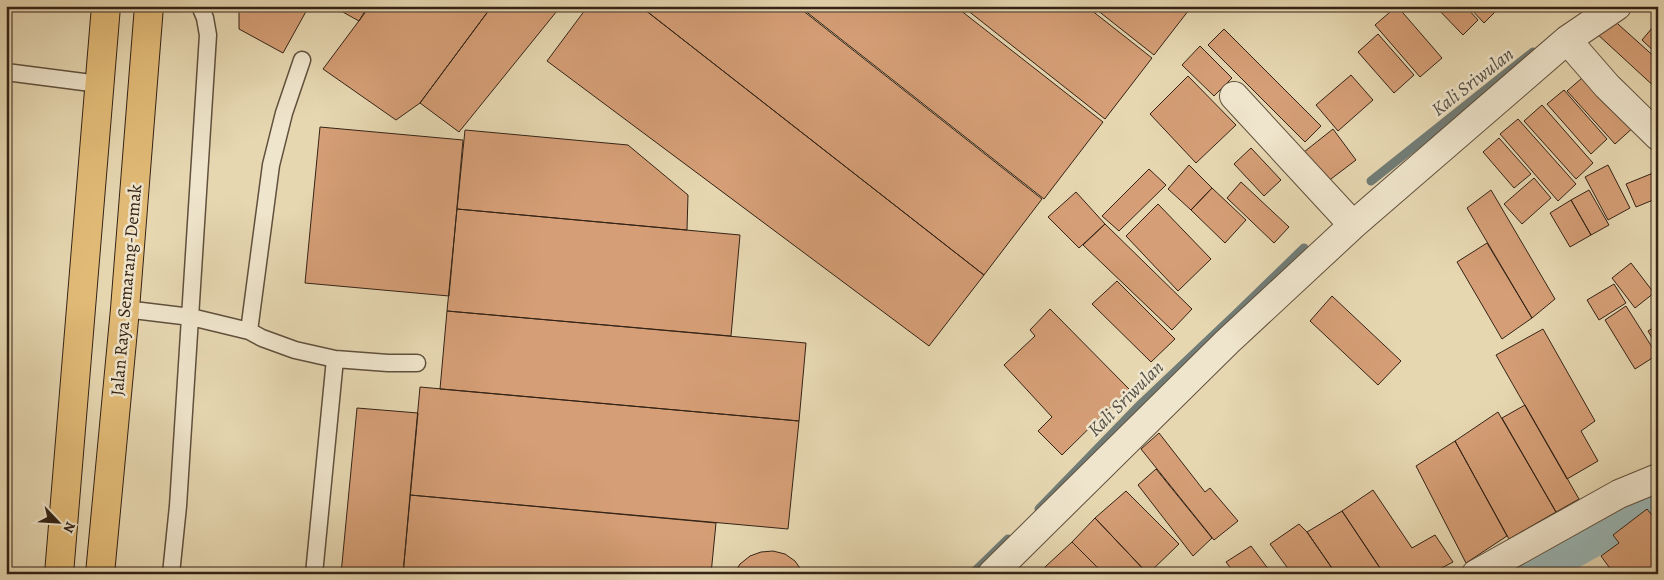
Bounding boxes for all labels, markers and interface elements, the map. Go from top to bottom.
water label: Kali Sriwulan [1426,41,1519,122]
street label: Jalan Raya Semarang-Demak [105,183,147,397]
water label: Kali Sriwulan [1082,355,1170,443]
north arrow [32,498,82,548]
text: N [59,519,80,536]

